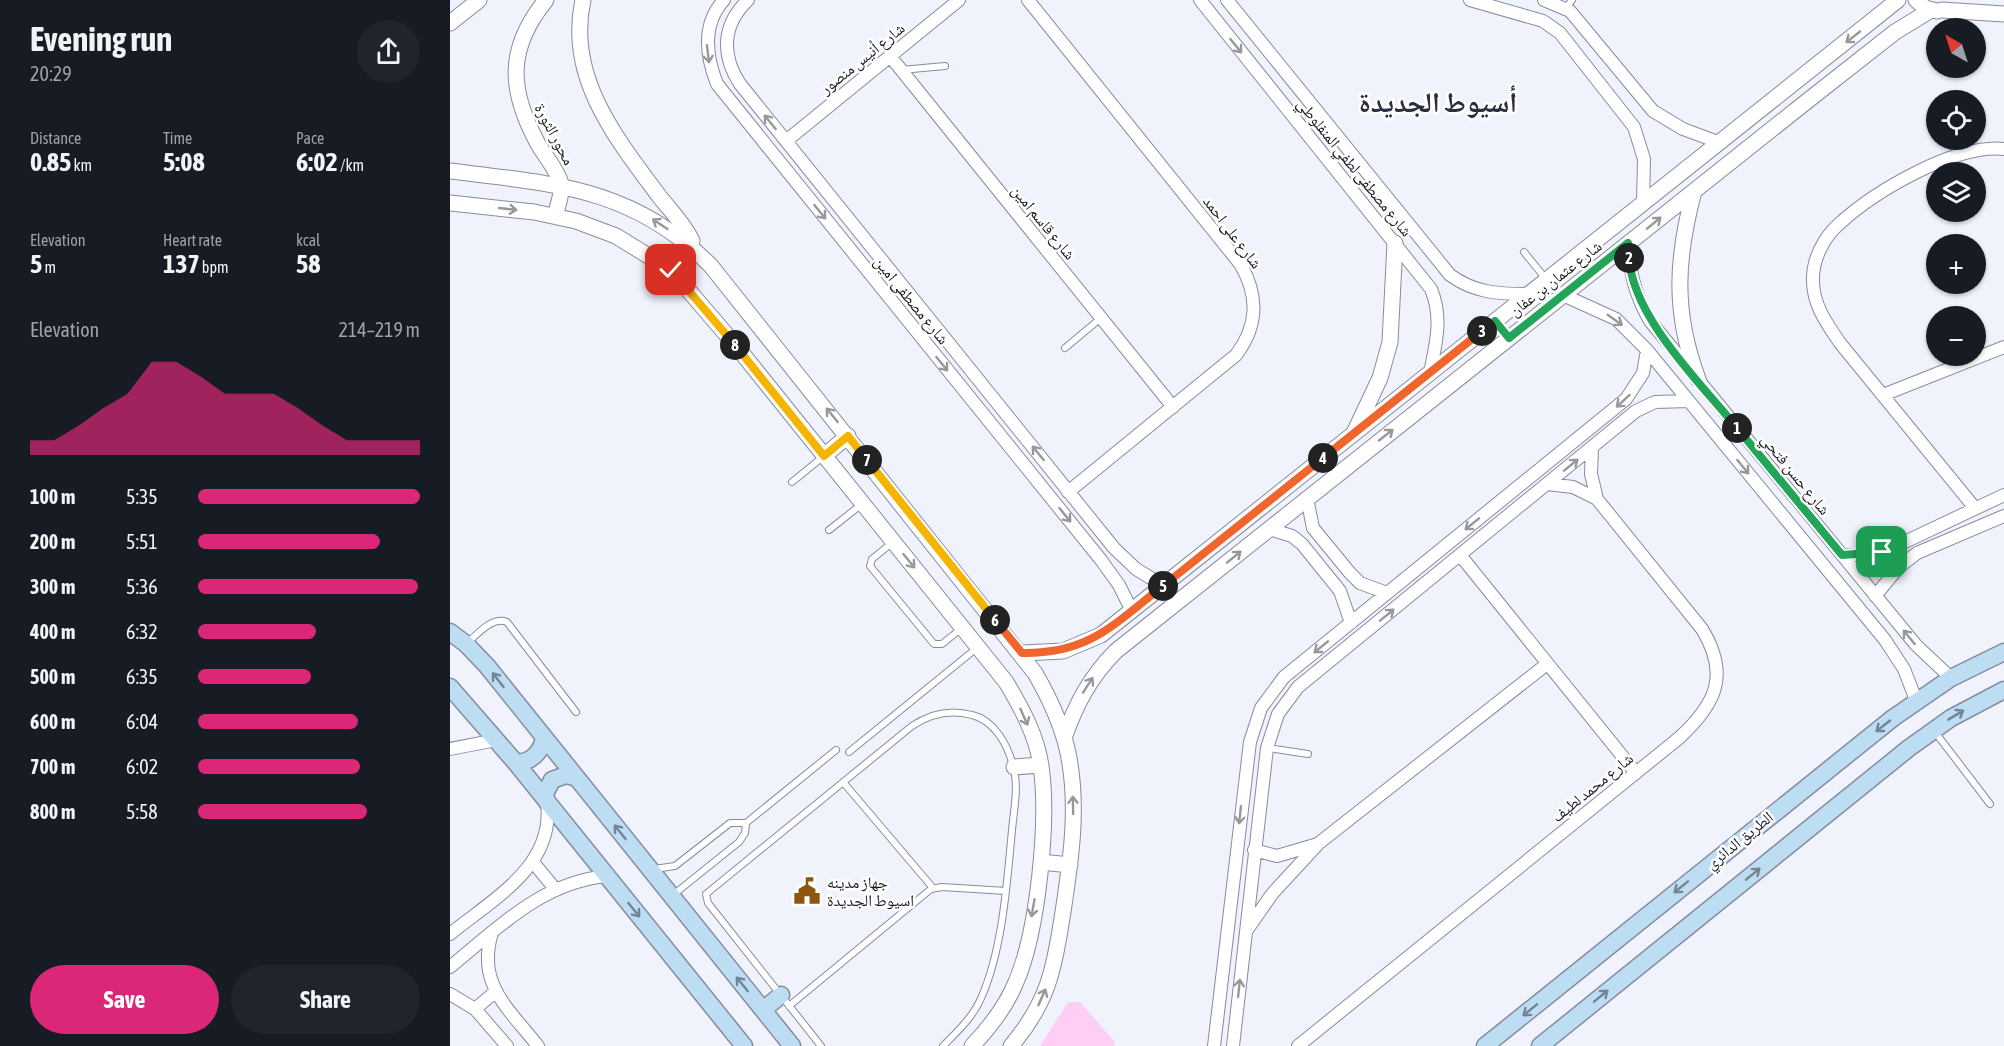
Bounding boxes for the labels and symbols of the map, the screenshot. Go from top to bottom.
north arrow [1926,18,1986,78]
street label: شارع أنيس منصور [815,19,909,100]
one-way arrow [1845,30,1861,43]
one-way arrow [1230,37,1243,53]
one-way arrow [703,44,714,64]
district label: أسيوط الجديدة [1359,85,1517,119]
street label: شارع مصطفى لطفي المنفلوطي [1291,94,1416,242]
street label: محور الثورة [530,100,579,168]
one-way arrow [764,114,777,130]
street label: شارع قاسم امين [1007,181,1080,264]
street label: شارع على احمد [1198,192,1266,273]
one-way arrow [498,204,518,215]
one-way arrow [813,204,826,220]
one-way arrow [1646,216,1662,229]
one-way arrow [652,217,669,230]
street label: شارع عثمان بن عفان [1505,236,1606,321]
pin: 2 [1614,243,1644,273]
pin [645,244,696,295]
street label: شارع مصطفى امين [869,252,953,349]
one-way arrow [1607,314,1623,326]
pin: 3 [1467,316,1497,346]
pin: 8 [720,330,750,360]
one-way arrow [935,356,949,371]
one-way arrow [1616,394,1631,408]
one-way arrow [825,407,838,423]
pin: 1 [1722,413,1752,443]
one-way arrow [1378,429,1394,442]
street label: شارع حسن فتحي [1755,430,1834,521]
pin: 4 [1308,443,1338,473]
pin: 7 [852,445,882,475]
one-way arrow [1031,445,1044,461]
one-way arrow [1563,458,1578,472]
one-way arrow [1736,459,1750,474]
one-way arrow [1058,507,1071,523]
one-way arrow [1464,518,1480,531]
pin [1856,526,1907,577]
one-way arrow [1226,550,1241,564]
one-way arrow [902,552,915,568]
pin: 5 [1148,571,1178,601]
pin: 6 [980,605,1010,635]
one-way arrow [1379,608,1395,621]
one-way arrow [1903,630,1916,646]
one-way arrow [1313,641,1329,654]
one-way arrow [492,672,505,688]
one-way arrow [1082,677,1094,694]
one-way arrow [1019,707,1031,725]
one-way arrow [1947,708,1964,720]
one-way arrow [1875,719,1891,732]
street label: شارع محمد لطيف [1548,749,1637,827]
one-way arrow [1067,796,1079,816]
one-way arrow [1234,804,1245,824]
street label: الطريق الدائري [1702,808,1779,876]
one-way arrow [613,825,626,841]
one-way arrow [1745,867,1761,880]
place label: جهاز مدينه اسيوط الجديدة [827,873,914,910]
public building icon: جهاز مدينه اسيوط الجديدة [792,876,822,906]
one-way arrow [1674,880,1689,894]
one-way arrow [1028,898,1039,917]
one-way arrow [628,902,641,918]
one-way arrow [736,976,749,992]
one-way arrow [1234,978,1245,998]
one-way arrow [1037,988,1049,1006]
one-way arrow [1593,990,1609,1003]
one-way arrow [1522,1003,1538,1016]

